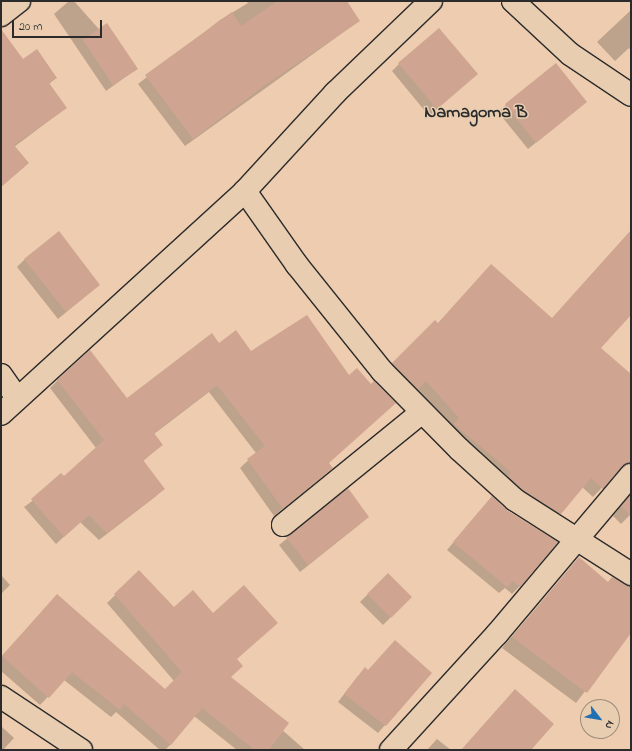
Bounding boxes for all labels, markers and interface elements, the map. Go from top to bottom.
scale bar [14,12,104,38]
text: 20 m [19,18,42,36]
district label: Namagoma B [424,102,528,124]
north arrow [580,699,620,739]
text: N [601,717,618,732]

